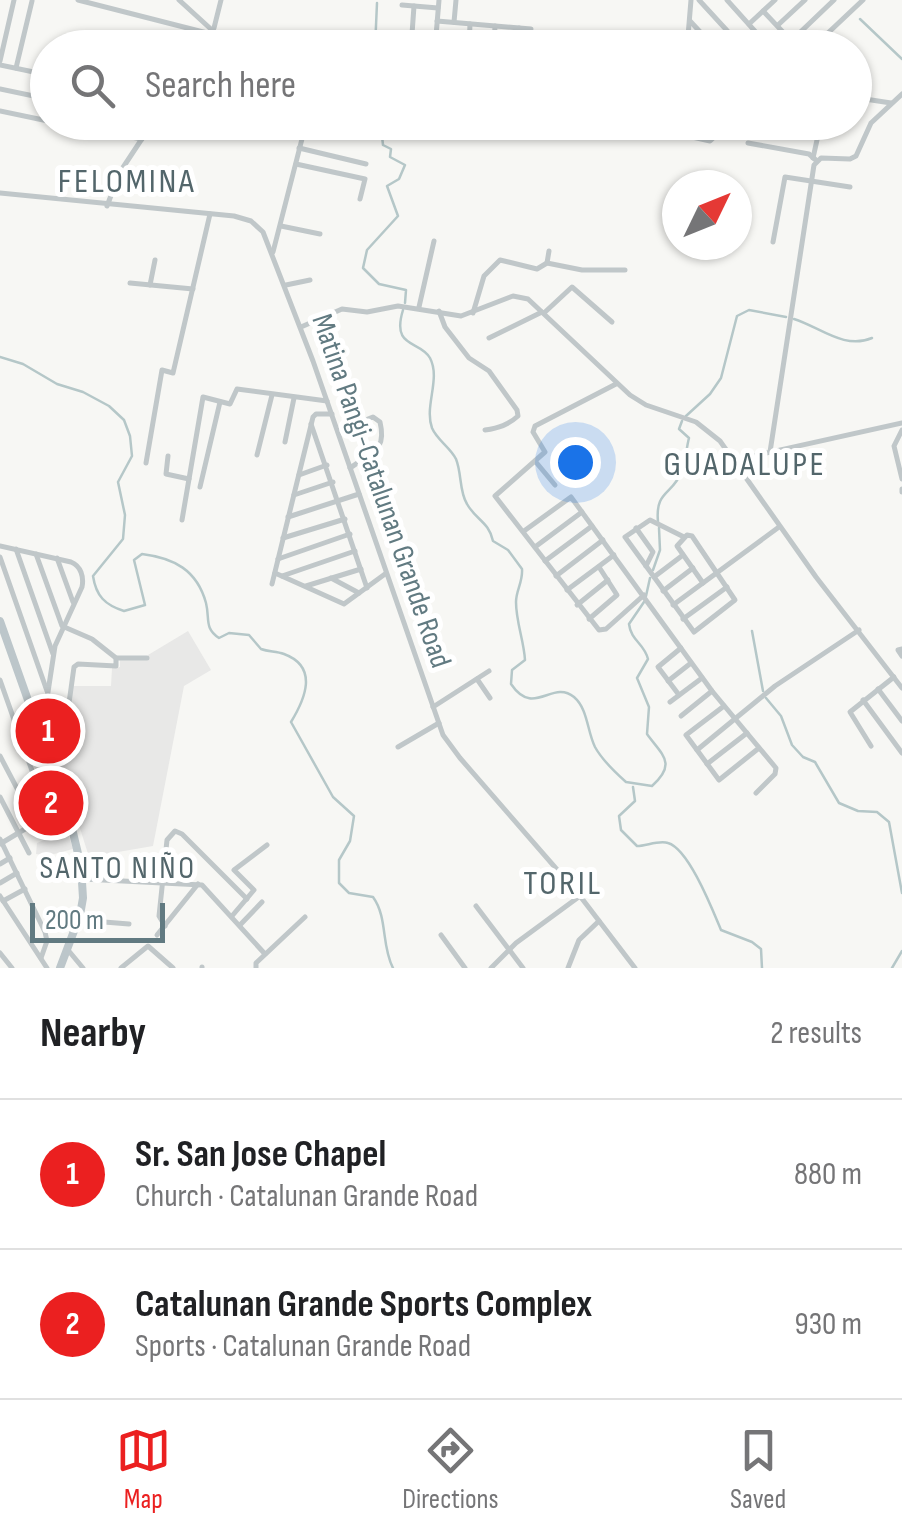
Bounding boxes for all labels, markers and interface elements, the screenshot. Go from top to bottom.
search box [30,30,872,140]
icon: search [65,58,120,113]
text: Search here [145,63,296,108]
district label: FELOMINA [58,160,196,203]
north arrow [662,170,752,260]
street label: Matina Pangi-Catalunan Grande Road [303,309,459,673]
your location [550,437,601,488]
district label: GUADALUPE [664,443,826,486]
pin: 1 [15,694,80,768]
pin: 2 [18,766,84,840]
district label: SANTO NIÑO [40,849,196,888]
district label: TORIL [523,862,603,905]
scale bar [30,898,165,943]
text: 200 m [45,904,104,937]
text: Nearby [40,1008,146,1059]
text: 2 results [770,1014,862,1053]
text: Sr. San Jose Chapel [135,1132,386,1177]
text: 1 [66,1155,79,1194]
text: 880 m [794,1155,862,1194]
text: Church · Catalunan Grande Road [135,1177,478,1216]
text: Catalunan Grande Sports Complex [135,1282,592,1327]
text: 2 [65,1305,80,1344]
text: 930 m [795,1305,862,1344]
text: Sports · Catalunan Grande Road [135,1327,471,1366]
tab: Map [116,1423,171,1516]
tab: Directions [402,1423,499,1516]
tab: Saved [730,1423,786,1516]

